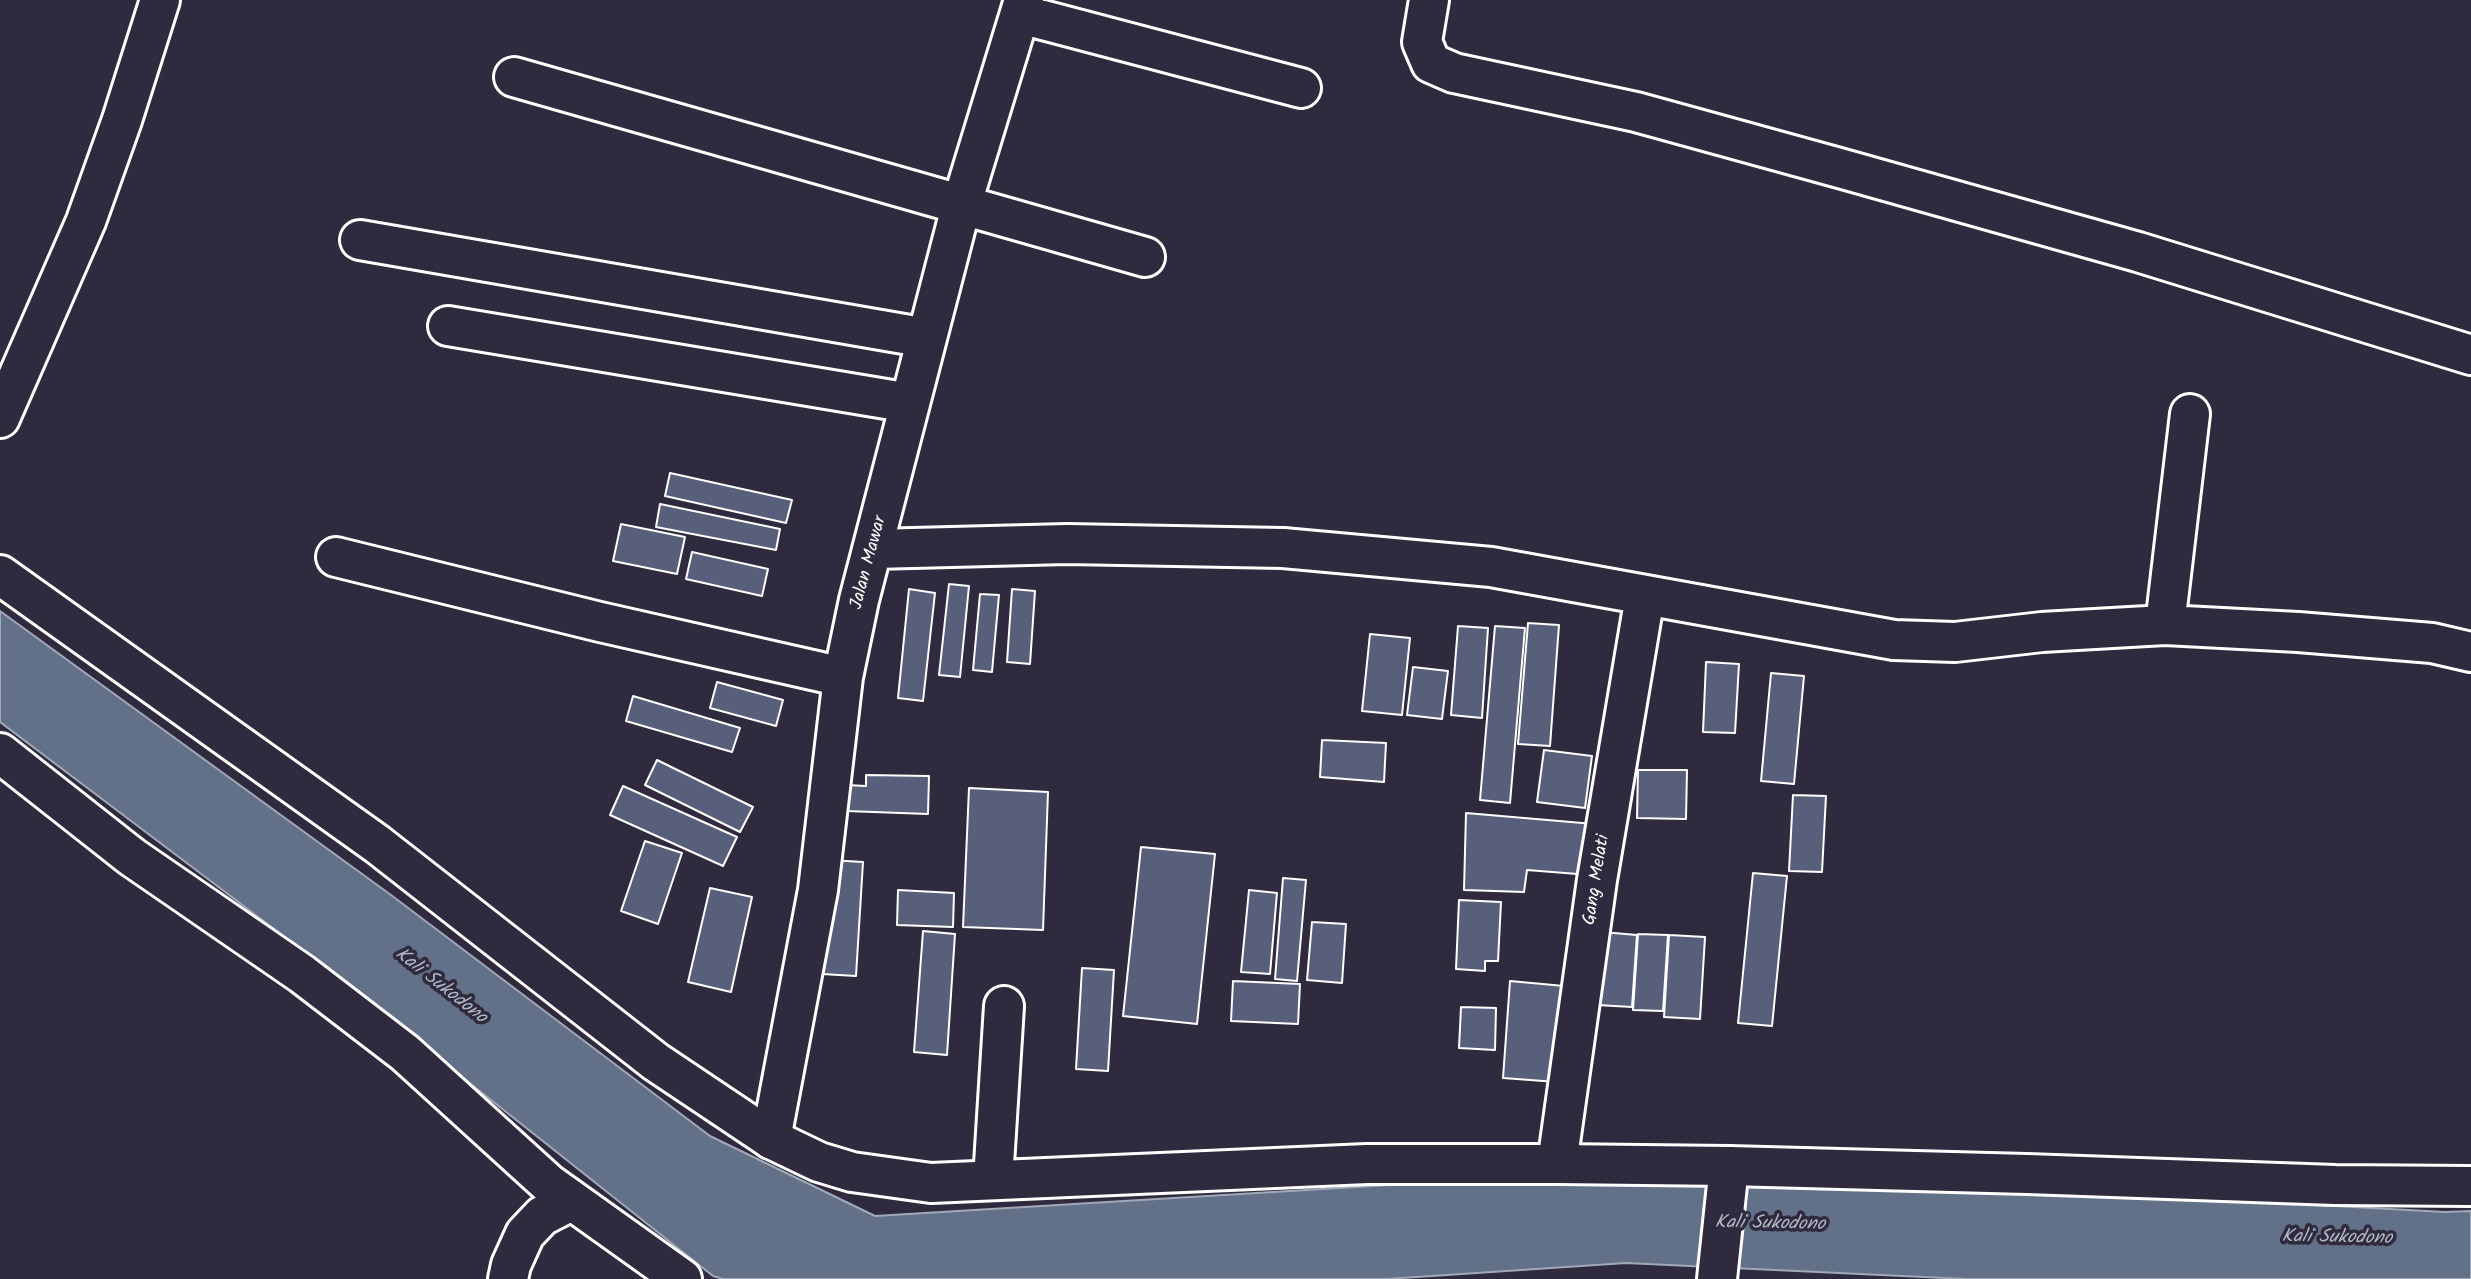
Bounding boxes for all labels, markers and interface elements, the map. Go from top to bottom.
street label: Jalan Mawar [847,514,893,612]
street label: Gang Melati [1580,833,1616,927]
water label: Kali Sukodono [389,944,491,1030]
water label: Kali Sukodono [1715,1213,1825,1237]
water label: Kali Sukodono [2282,1227,2392,1251]

